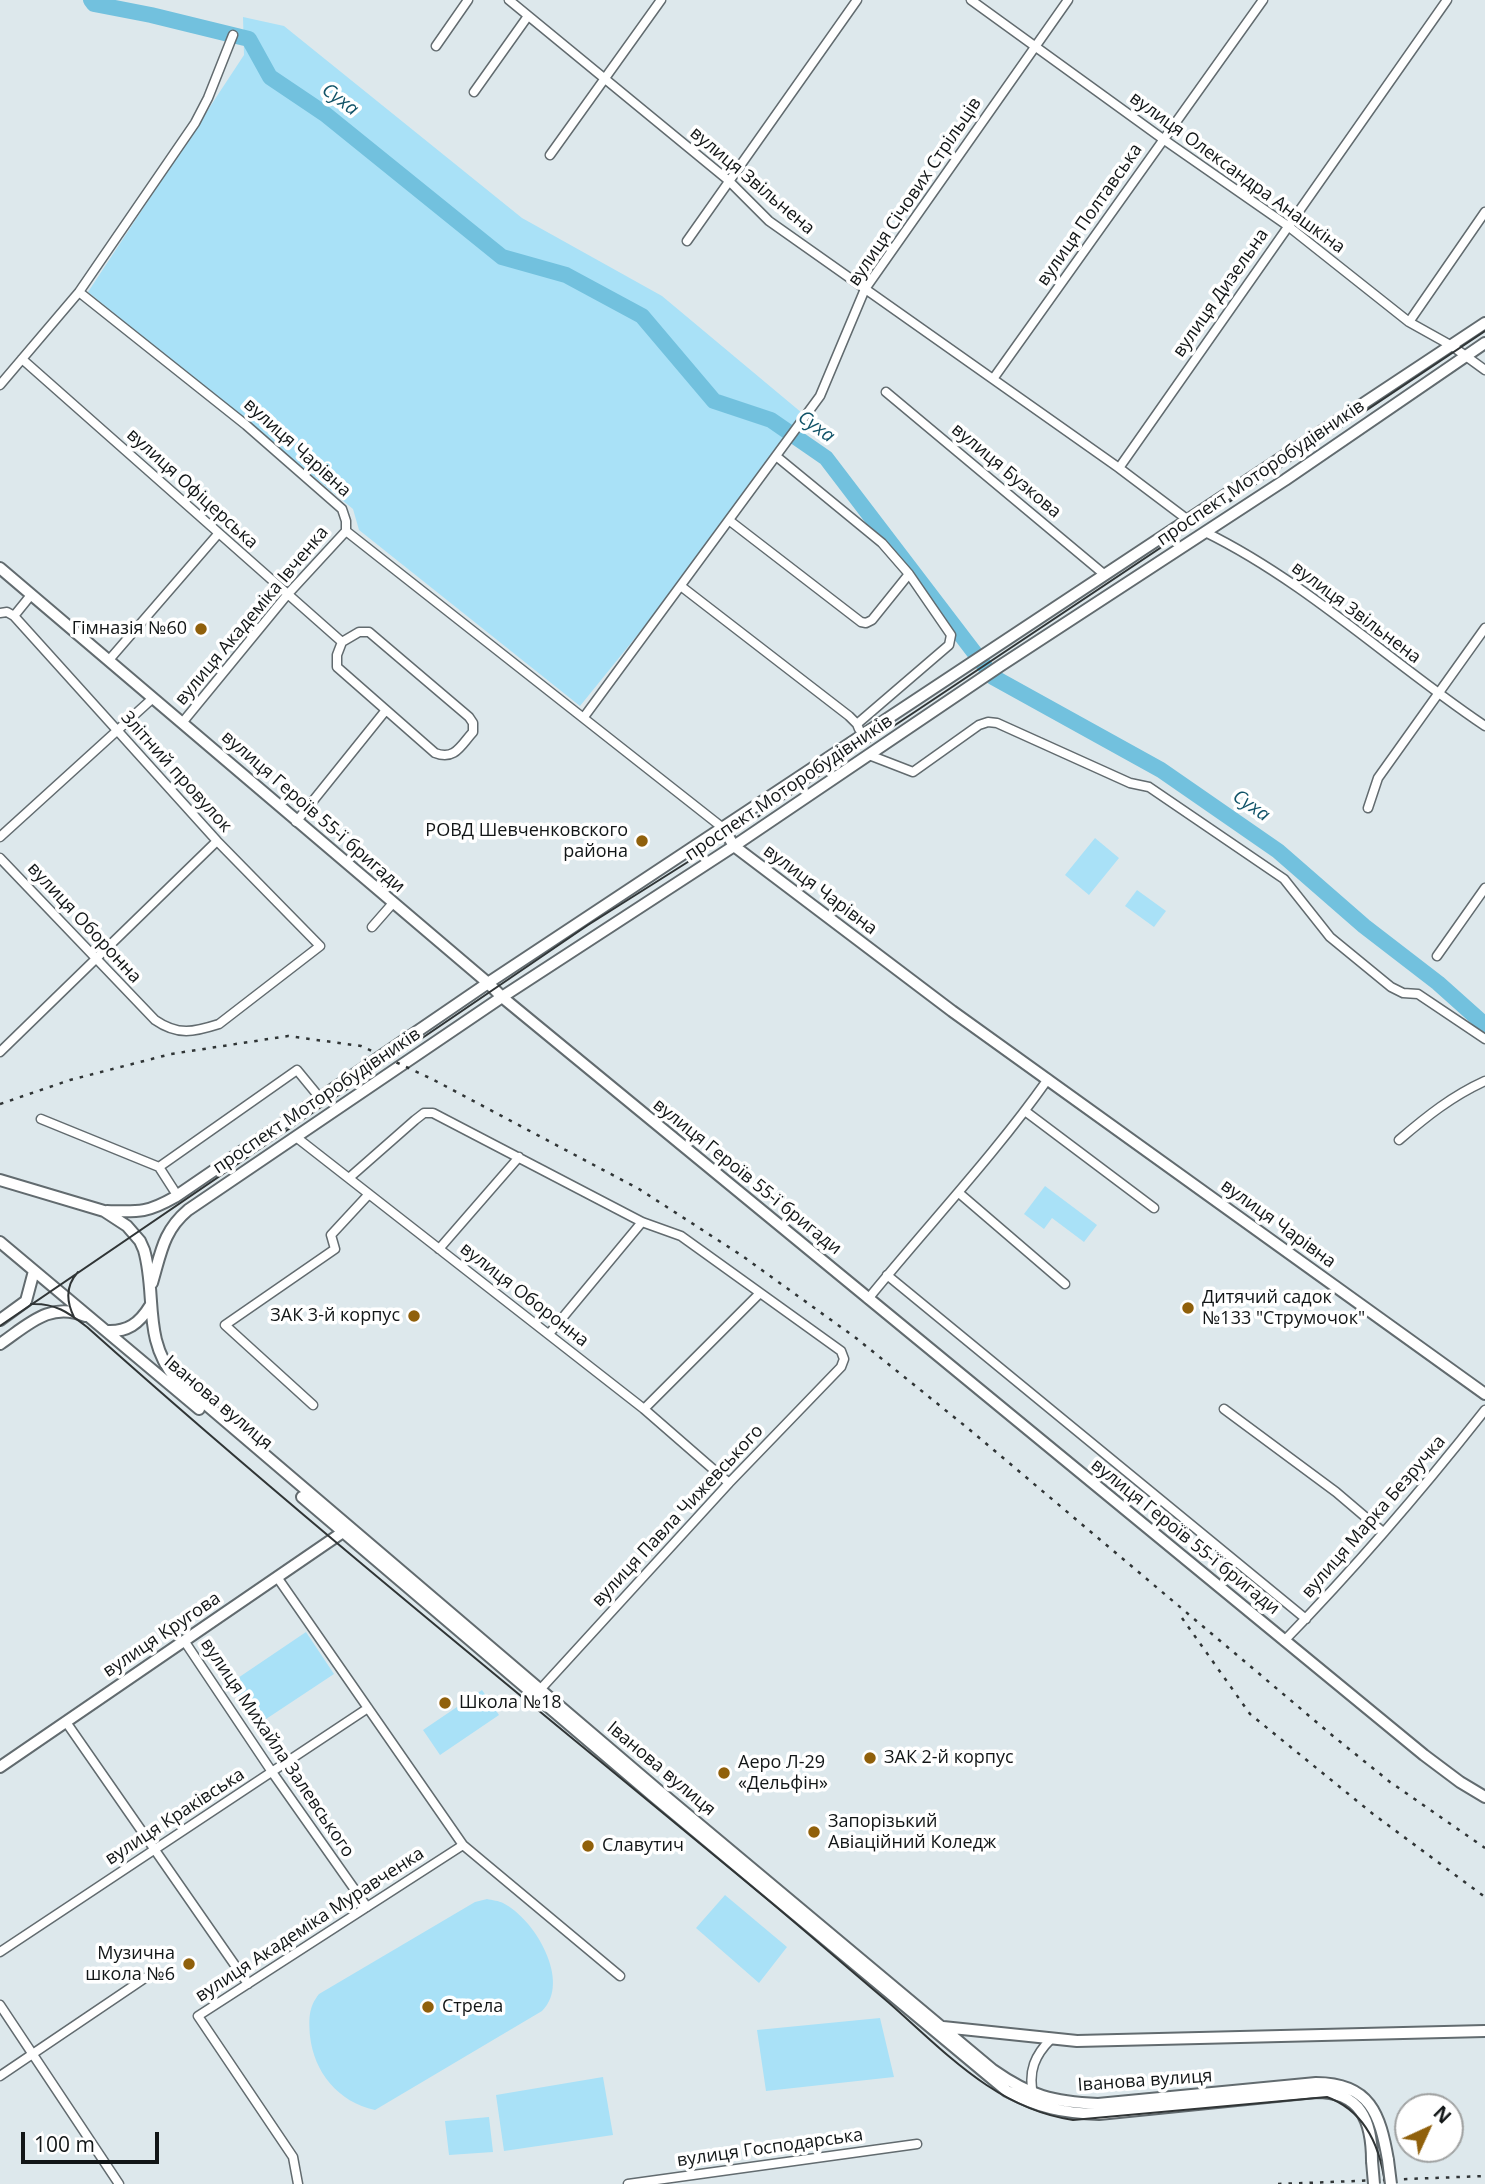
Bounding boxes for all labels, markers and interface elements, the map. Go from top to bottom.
water label: Суха [317,79,363,121]
street label: вулиця Олександра Анашкіна [1125,88,1349,258]
street label: вулиця Січових Стрільців [844,94,986,290]
street label: вулиця Звільнена [685,123,819,239]
street label: вулиця Полтавська [1033,140,1147,290]
street label: вулиця Дизельна [1169,225,1273,361]
street label: вулиця Чарівна [239,394,355,502]
street label: проспект Моторобудівників [1153,395,1369,551]
water label: Суха [793,406,839,448]
street label: вулиця Бузкова [947,419,1065,523]
street label: вулиця Офіцерська [122,424,262,554]
street label: вулиця Академіка Івченка [171,522,333,710]
street label: вулиця Звільнена [1287,557,1425,669]
place label: Гімназія №60 [72,618,187,640]
marker: Гімназія №60 [193,621,209,637]
street label: Злітний провулок [116,707,236,837]
street label: проспект Моторобудівників [681,710,897,866]
street label: вулиця Героїв 55-ї бригади [217,726,409,898]
water label: Суха [1228,785,1274,827]
place label: РОВД Шевченковского района [425,820,628,862]
marker: РОВД Шевченковского района [634,833,650,849]
street label: вулиця Чарівна [759,840,881,940]
street label: вулиця Оборонна [23,858,145,988]
street label: проспект Моторобудівників [209,1023,425,1179]
street label: вулиця Героїв 55-ї бригади [648,1094,846,1260]
street label: вулиця Чарівна [1216,1175,1340,1273]
street label: вулиця Оборонна [455,1238,593,1352]
place label: Дитячий садок №133 "Струмочок" [1202,1287,1365,1330]
marker: Дитячий садок №133 "Струмочок" [1180,1300,1196,1316]
place label: ЗАК 3-й корпус [270,1305,400,1327]
marker: ЗАК 3-й корпус [406,1308,422,1324]
street label: Іванова вулиця [159,1351,277,1455]
street label: вулиця Павла Чижевського [588,1421,768,1611]
street label: вулиця Марка Безручка [1298,1431,1450,1603]
street label: вулиця Героїв 55-ї бригади [1086,1454,1284,1620]
street label: вулиця Кругова [99,1588,225,1682]
street label: вулиця Михайла Залевського [195,1634,359,1862]
place label: Школа №18 [459,1692,562,1714]
marker: Школа №18 [437,1695,453,1711]
street label: Іванова вулиця [602,1717,720,1821]
place label: ЗАК 2-й корпус [884,1747,1014,1769]
marker: ЗАК 2-й корпус [862,1750,878,1766]
place label: Аеро Л-29 «Дельфін» [738,1752,828,1795]
street label: вулиця Краківська [101,1764,249,1870]
marker: Аеро Л-29 «Дельфін» [716,1765,732,1781]
place label: Запорізький Авіаційний Коледж [828,1811,996,1854]
marker: Запорізький Авіаційний Коледж [806,1824,822,1840]
place label: Славутич [602,1835,684,1857]
marker: Славутич [580,1838,596,1854]
street label: вулиця Академіка Муравченка [192,1843,428,2007]
place label: Музична школа №6 [85,1943,175,1986]
marker: Музична школа №6 [181,1956,197,1972]
place label: Стрела [442,1996,503,2018]
marker: Стрела [420,1999,436,2015]
street label: Іванова вулиця [1077,2066,1213,2096]
north arrow [1394,2093,1464,2163]
text: N [1428,2100,1457,2129]
scale bar [24,2118,163,2162]
street label: вулиця Господарська [676,2124,864,2172]
text: 100 m [34,2130,95,2158]

